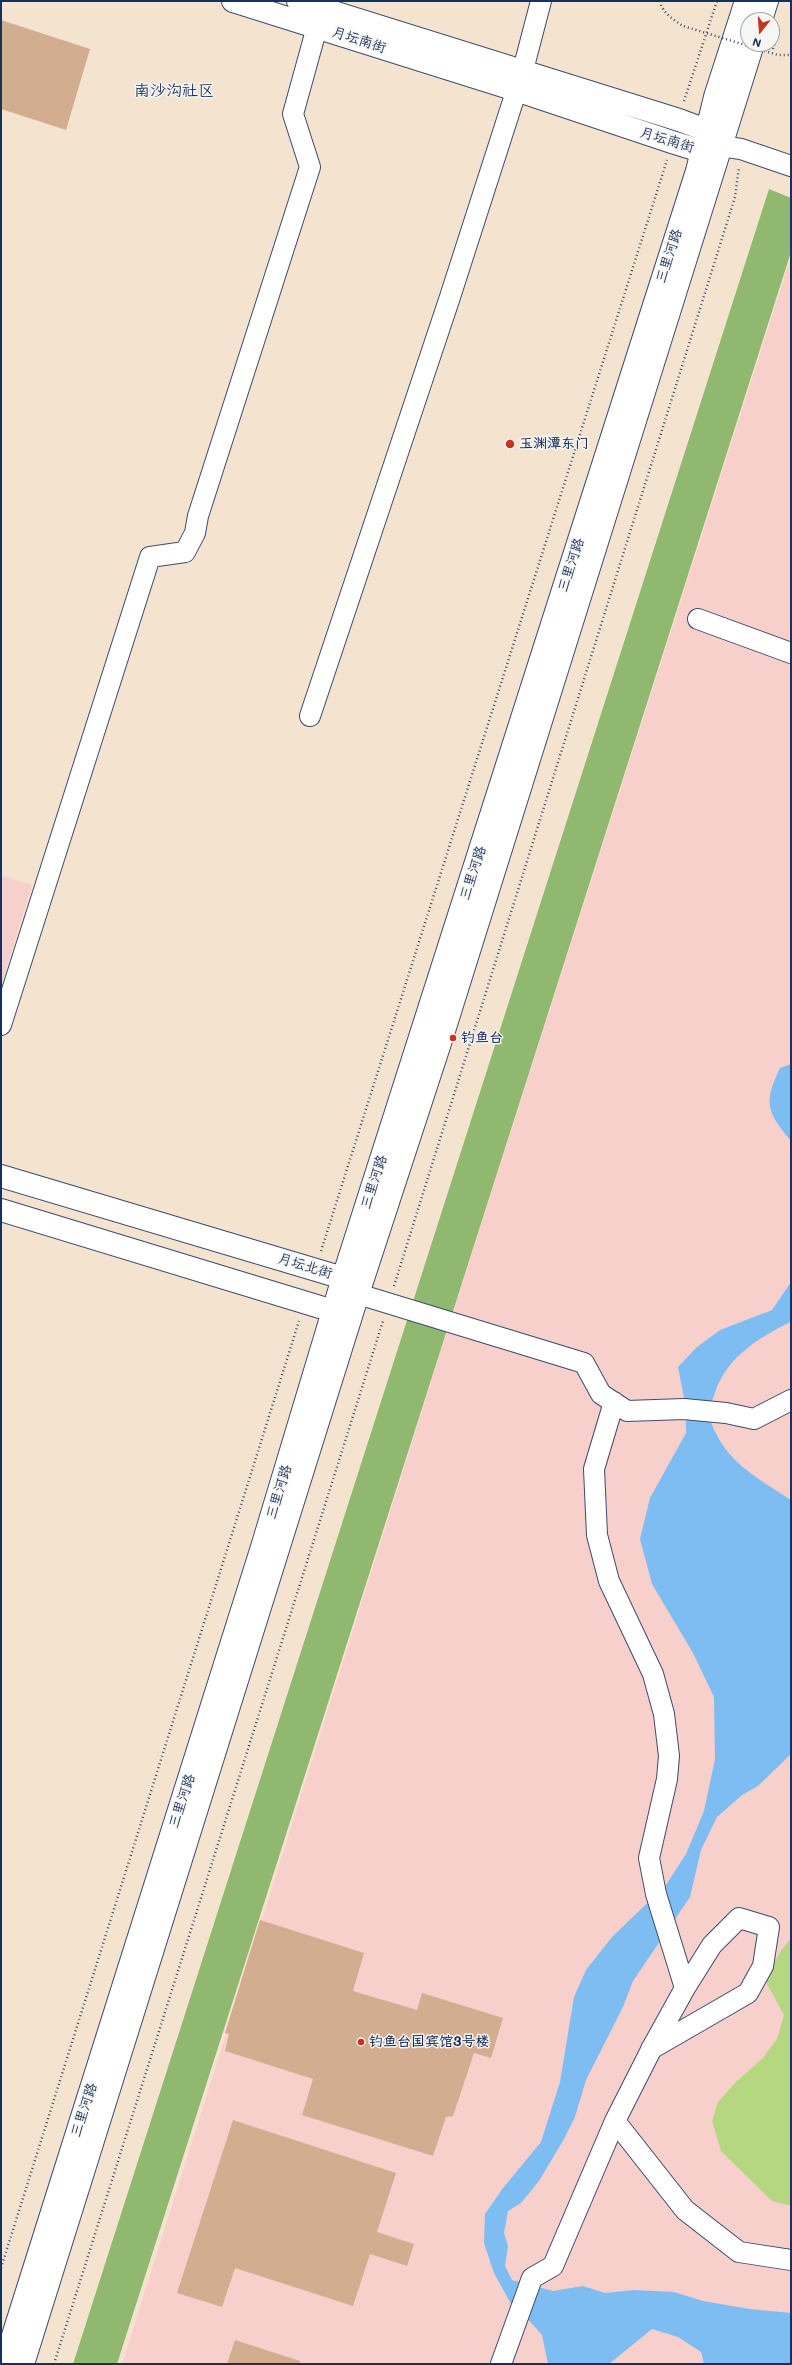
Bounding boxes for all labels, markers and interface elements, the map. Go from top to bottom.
north arrow [740,12,780,52]
street label: 月坛南街 [330,23,388,57]
text: N [750,35,763,51]
district label: 南沙沟社区 [134,81,214,101]
street label: 月坛南街 [638,124,696,156]
street label: 三里河路 [652,227,686,285]
place label: 玉渊潭东门 [519,436,589,452]
marker: 玉渊潭东门 [504,438,516,450]
street label: 三里河路 [554,536,588,594]
street label: 三里河路 [456,844,490,902]
place label: 钓鱼台 [461,1030,503,1046]
marker: 钓鱼台 [448,1033,458,1043]
street label: 三里河路 [357,1153,391,1211]
street label: 月坛北街 [276,1250,334,1282]
street label: 三里河路 [263,1463,295,1521]
street label: 三里河路 [165,1772,199,1830]
place label: 钓鱼台国宾馆3号楼 [369,2034,489,2050]
marker: 钓鱼台国宾馆3号楼 [356,2037,366,2047]
street label: 三里河路 [67,2081,101,2139]

